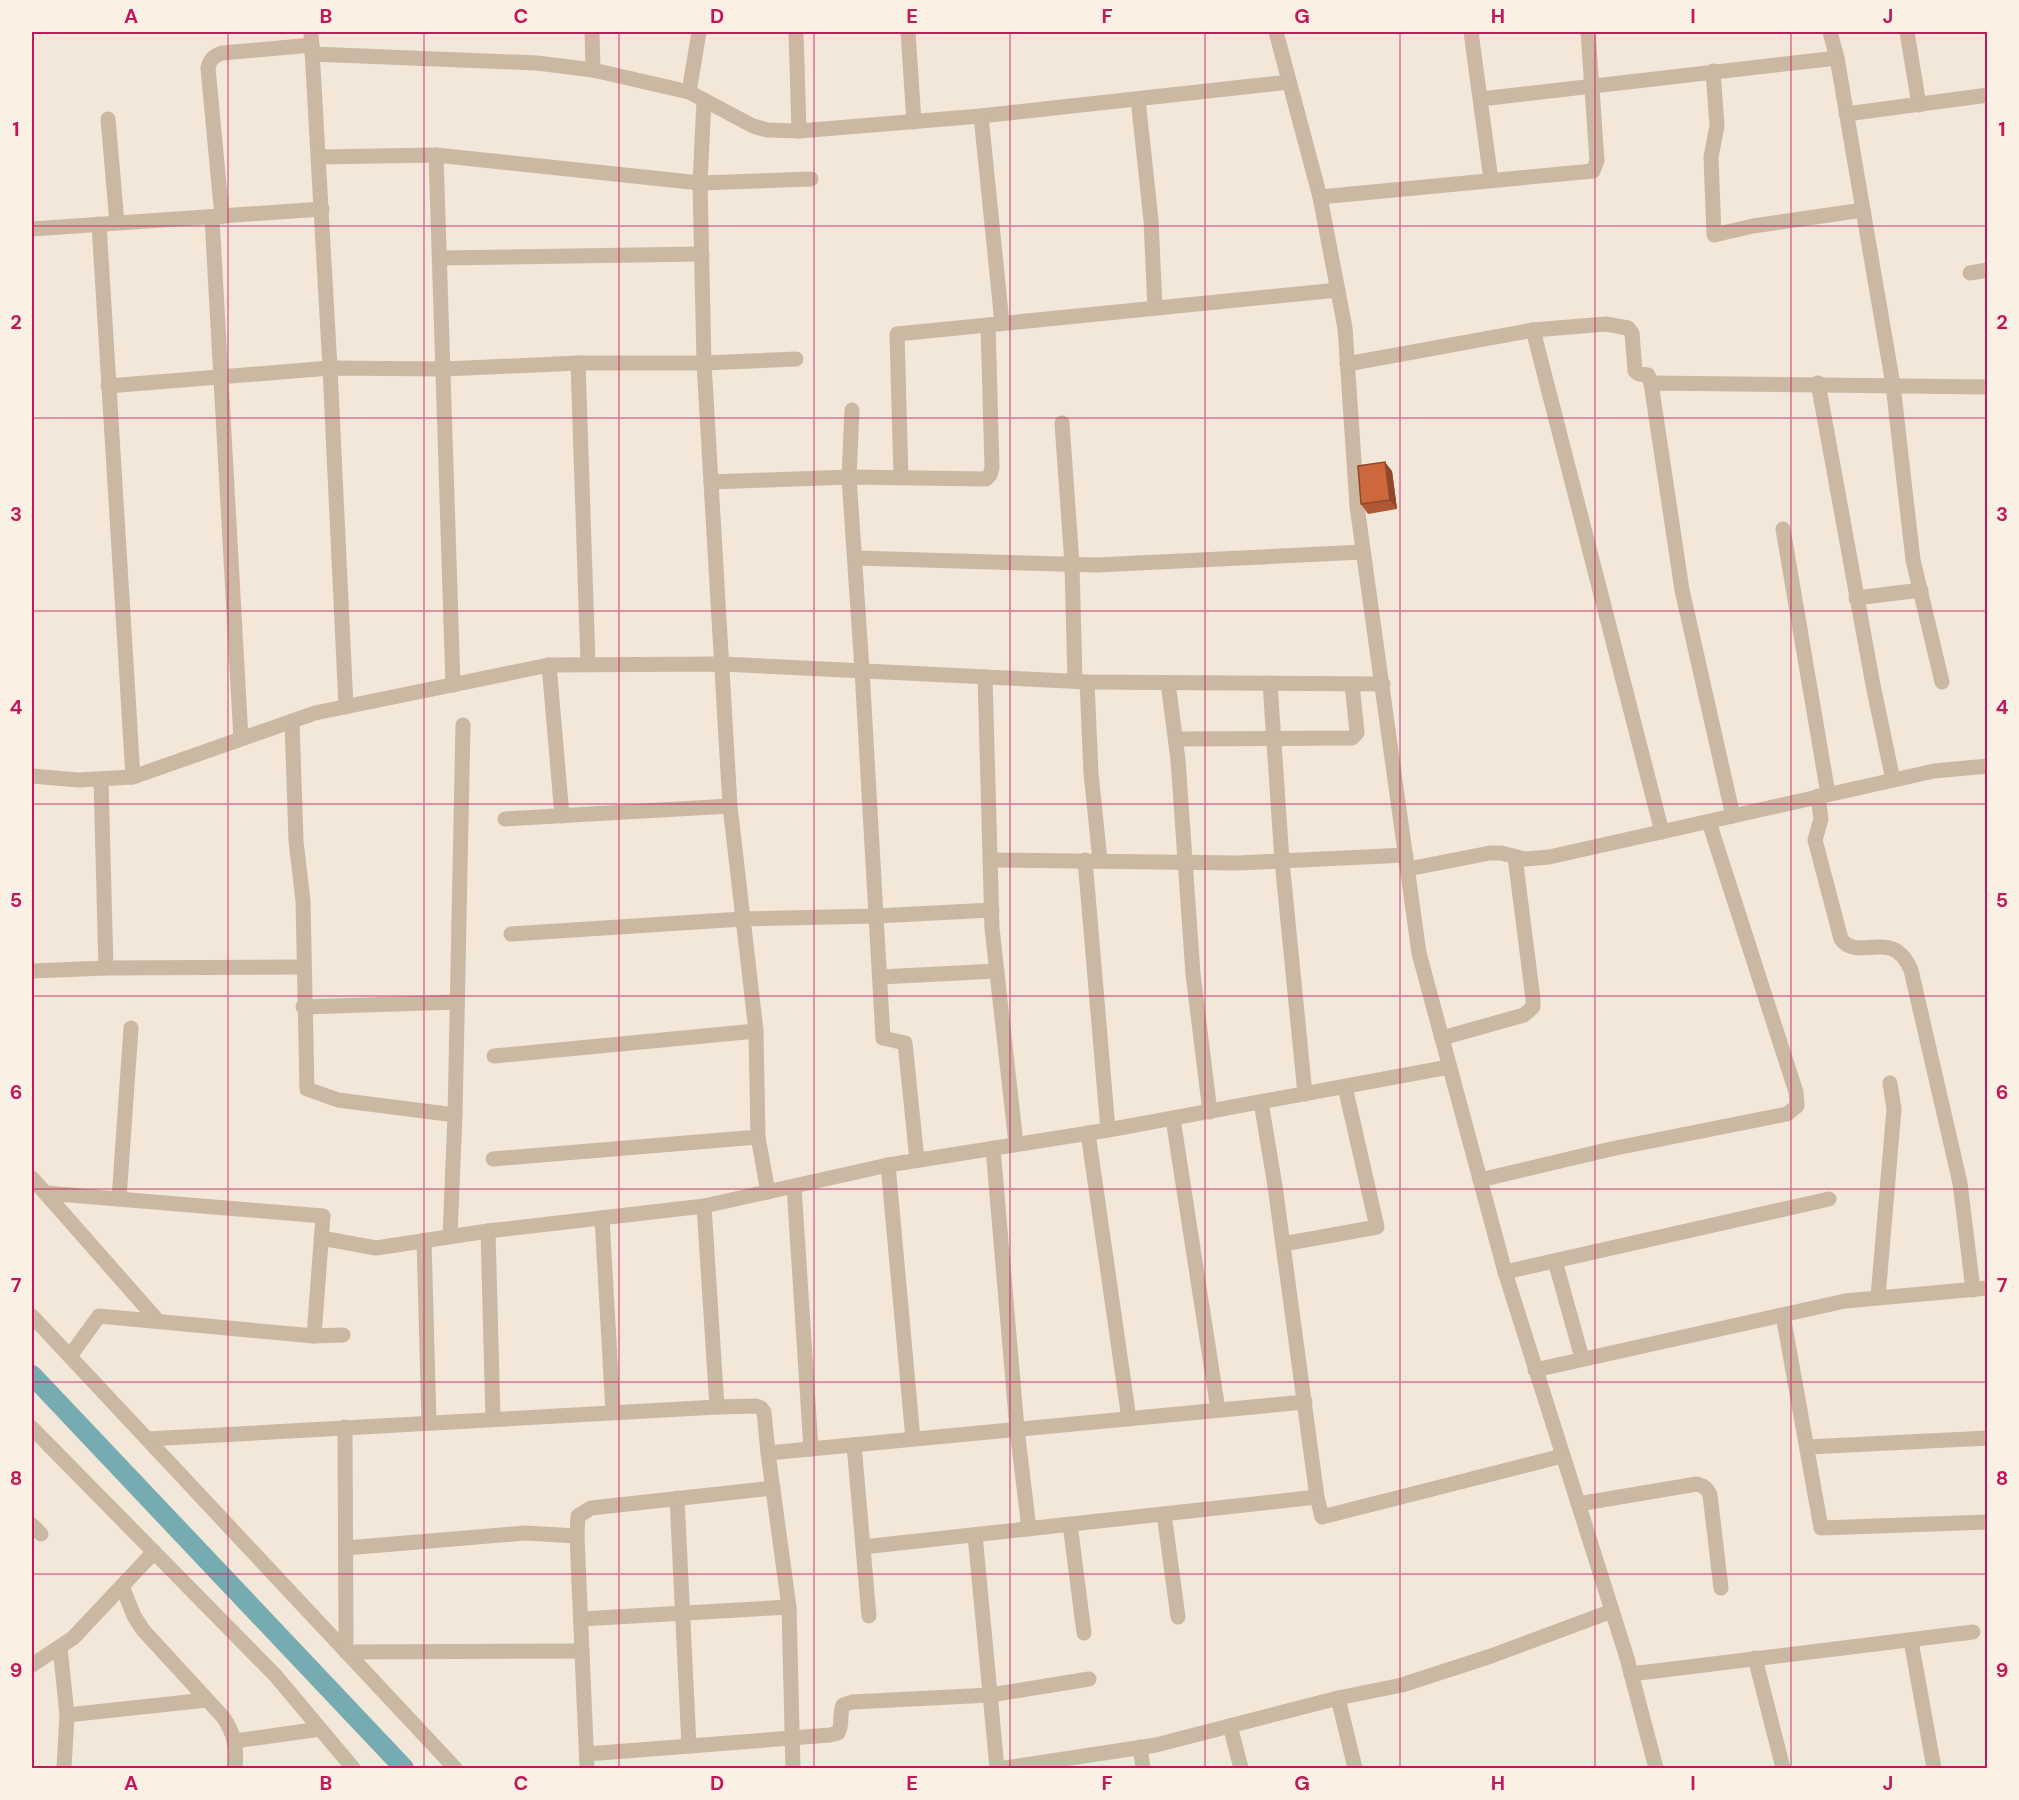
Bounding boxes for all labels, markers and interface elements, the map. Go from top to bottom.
text: A [124,3,138,29]
text: B [320,3,332,29]
text: C [514,3,528,29]
text: D [710,3,724,29]
text: E [906,3,918,29]
text: F [1101,3,1113,29]
text: G [1294,3,1310,29]
text: H [1491,3,1505,29]
text: I [1690,3,1696,29]
text: J [1883,3,1893,29]
text: 1 [12,116,20,142]
text: 1 [1998,116,2006,142]
text: 2 [10,309,22,335]
text: 2 [1996,309,2008,335]
text: 3 [10,501,22,527]
text: 3 [1996,501,2008,527]
text: 4 [10,694,23,720]
text: 4 [1996,694,2009,720]
text: 5 [10,887,22,913]
text: 5 [1996,887,2008,913]
text: 6 [10,1079,22,1105]
text: 6 [1996,1079,2008,1105]
text: 7 [11,1272,22,1298]
text: 7 [1997,1272,2008,1298]
text: 8 [10,1465,22,1491]
text: 8 [1996,1465,2008,1491]
text: 9 [10,1657,22,1683]
text: 9 [1996,1657,2008,1683]
text: A [124,1770,138,1796]
text: B [320,1770,332,1796]
text: C [514,1770,528,1796]
text: D [710,1770,724,1796]
text: E [906,1770,918,1796]
text: F [1101,1770,1113,1796]
text: G [1294,1770,1310,1796]
text: H [1491,1770,1505,1796]
text: I [1690,1770,1696,1796]
text: J [1883,1770,1893,1796]

